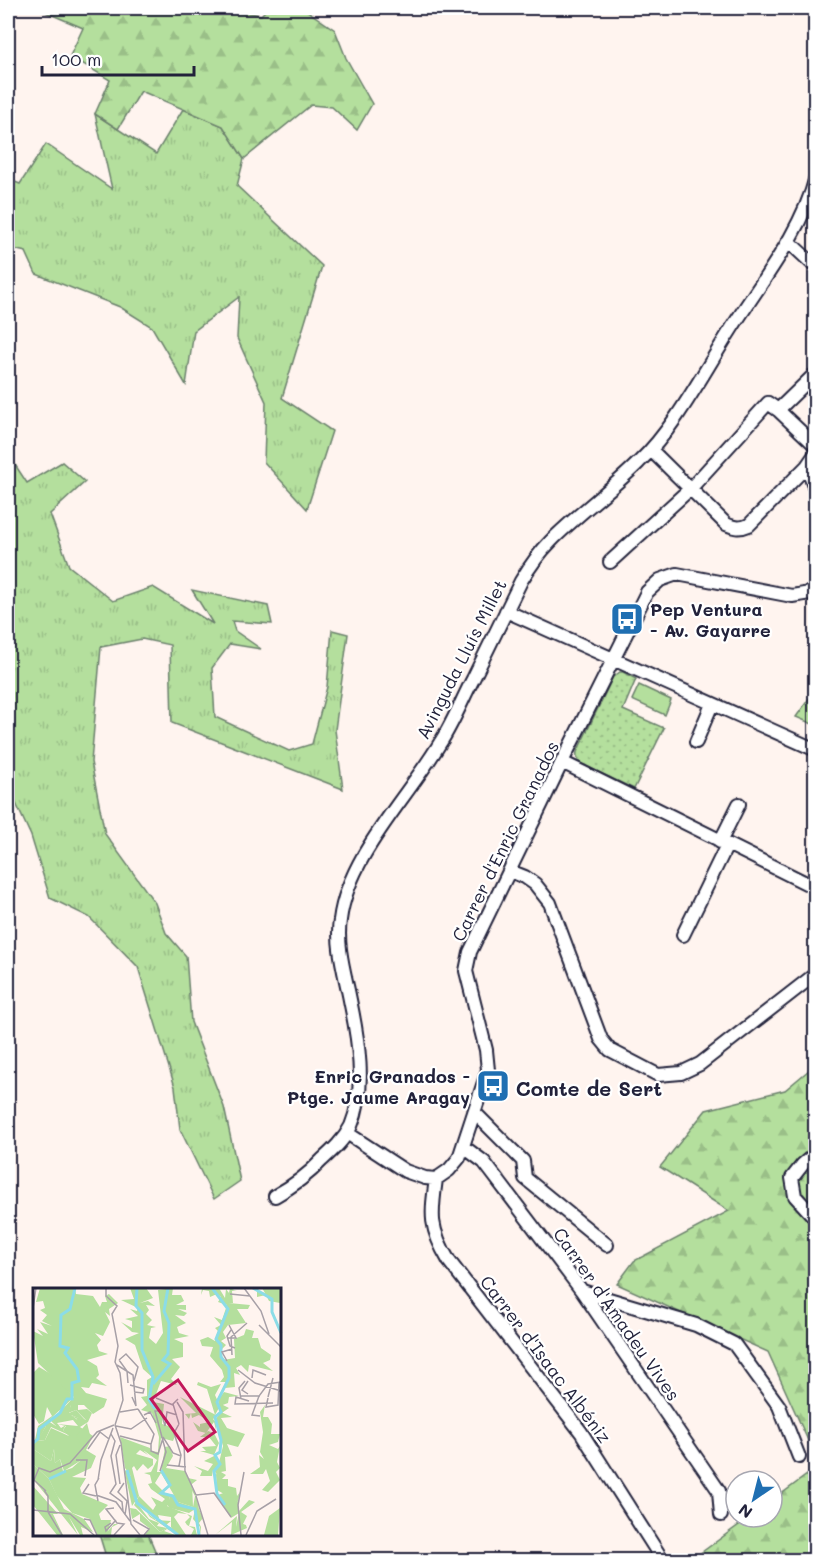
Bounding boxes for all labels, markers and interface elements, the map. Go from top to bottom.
scale bar [42,39,194,77]
text: 100 m [51,47,101,71]
street label: Avinguda Lluís Millet [410,575,512,743]
place label: Pep Ventura - Av. Gayarre [650,597,771,642]
bus stop icon: Pep Ventura - Av. Gayarre [609,601,645,637]
street label: Carrer d'Enric Granados [446,737,564,945]
place label: Enric Granados - Ptge. Jaume Aragay [287,1064,470,1109]
bus stop icon: Enric Granados - Ptge. Jaume Aragay [475,1068,511,1104]
district label: Comte de Sert [516,1075,662,1101]
street label: Carrer d'Amadeu Vives [548,1223,686,1405]
street label: Carrer d'Isaac Albéniz [475,1270,617,1448]
inset map [33,1288,280,1535]
north arrow [724,1469,784,1529]
text: N [734,1500,756,1524]

